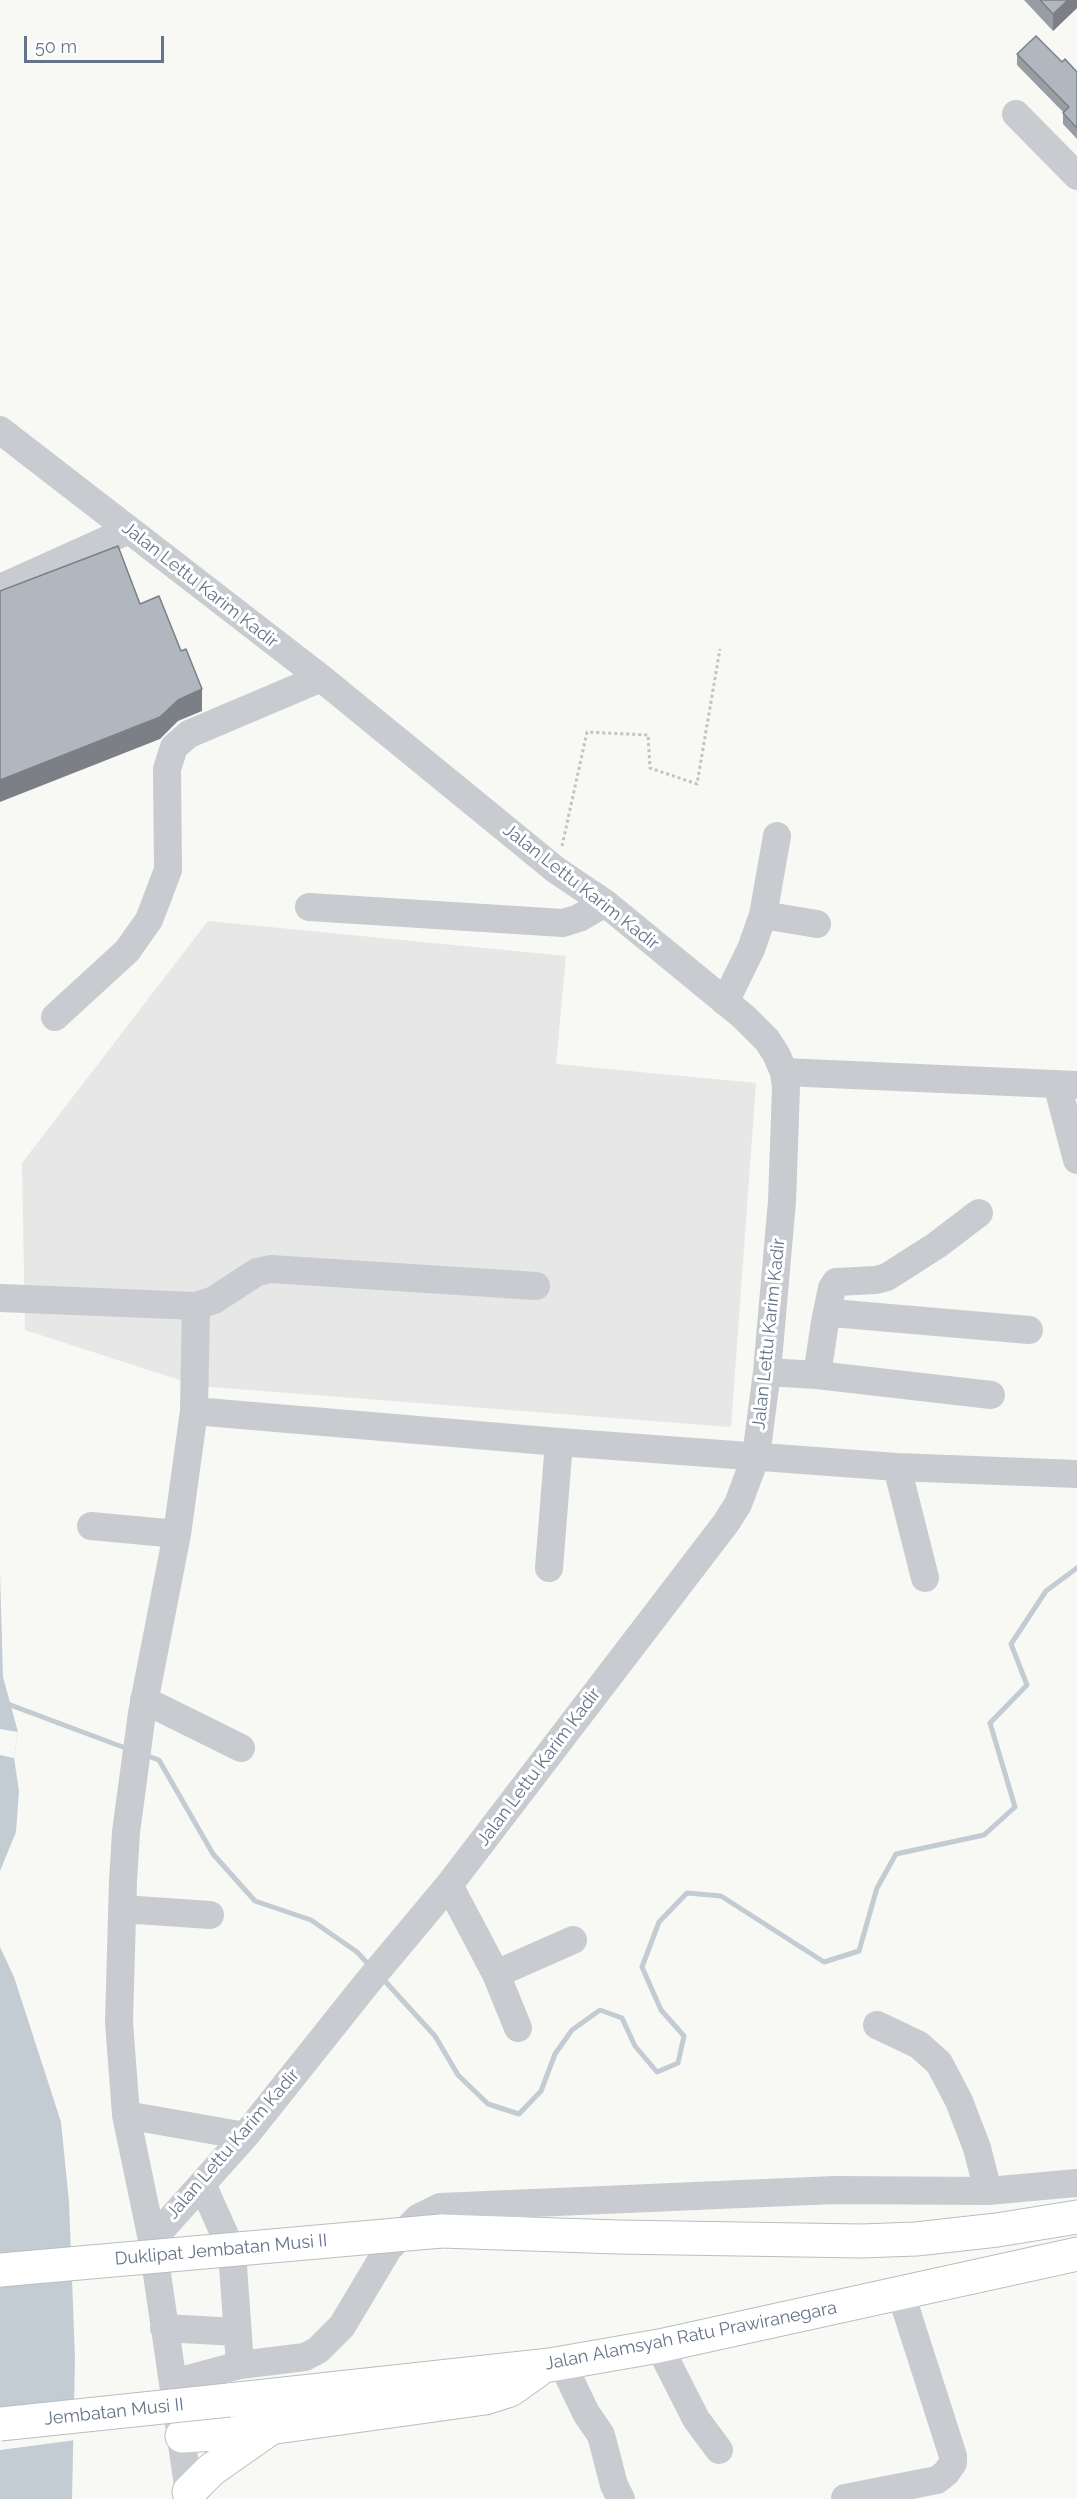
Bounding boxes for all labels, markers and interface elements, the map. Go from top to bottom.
scale bar [27,24,166,62]
text: 50 m [35,36,77,57]
street label: Jalan Lettu Karim Kadir [118,517,282,653]
street label: Jalan Lettu Karim Kadir [499,819,663,955]
street label: Jalan Lettu Karim Kadir [748,1237,790,1431]
street label: Jalan Lettu Karim Kadir [473,1684,605,1850]
street label: Jalan Lettu Karim Kadir [162,2065,304,2223]
street label: Duklipat Jembatan Musi II [114,2230,328,2270]
street label: Jalan Alamsyah Ratu Prawiranegara [543,2297,839,2375]
street label: Jembatan Musi II [43,2394,185,2430]

